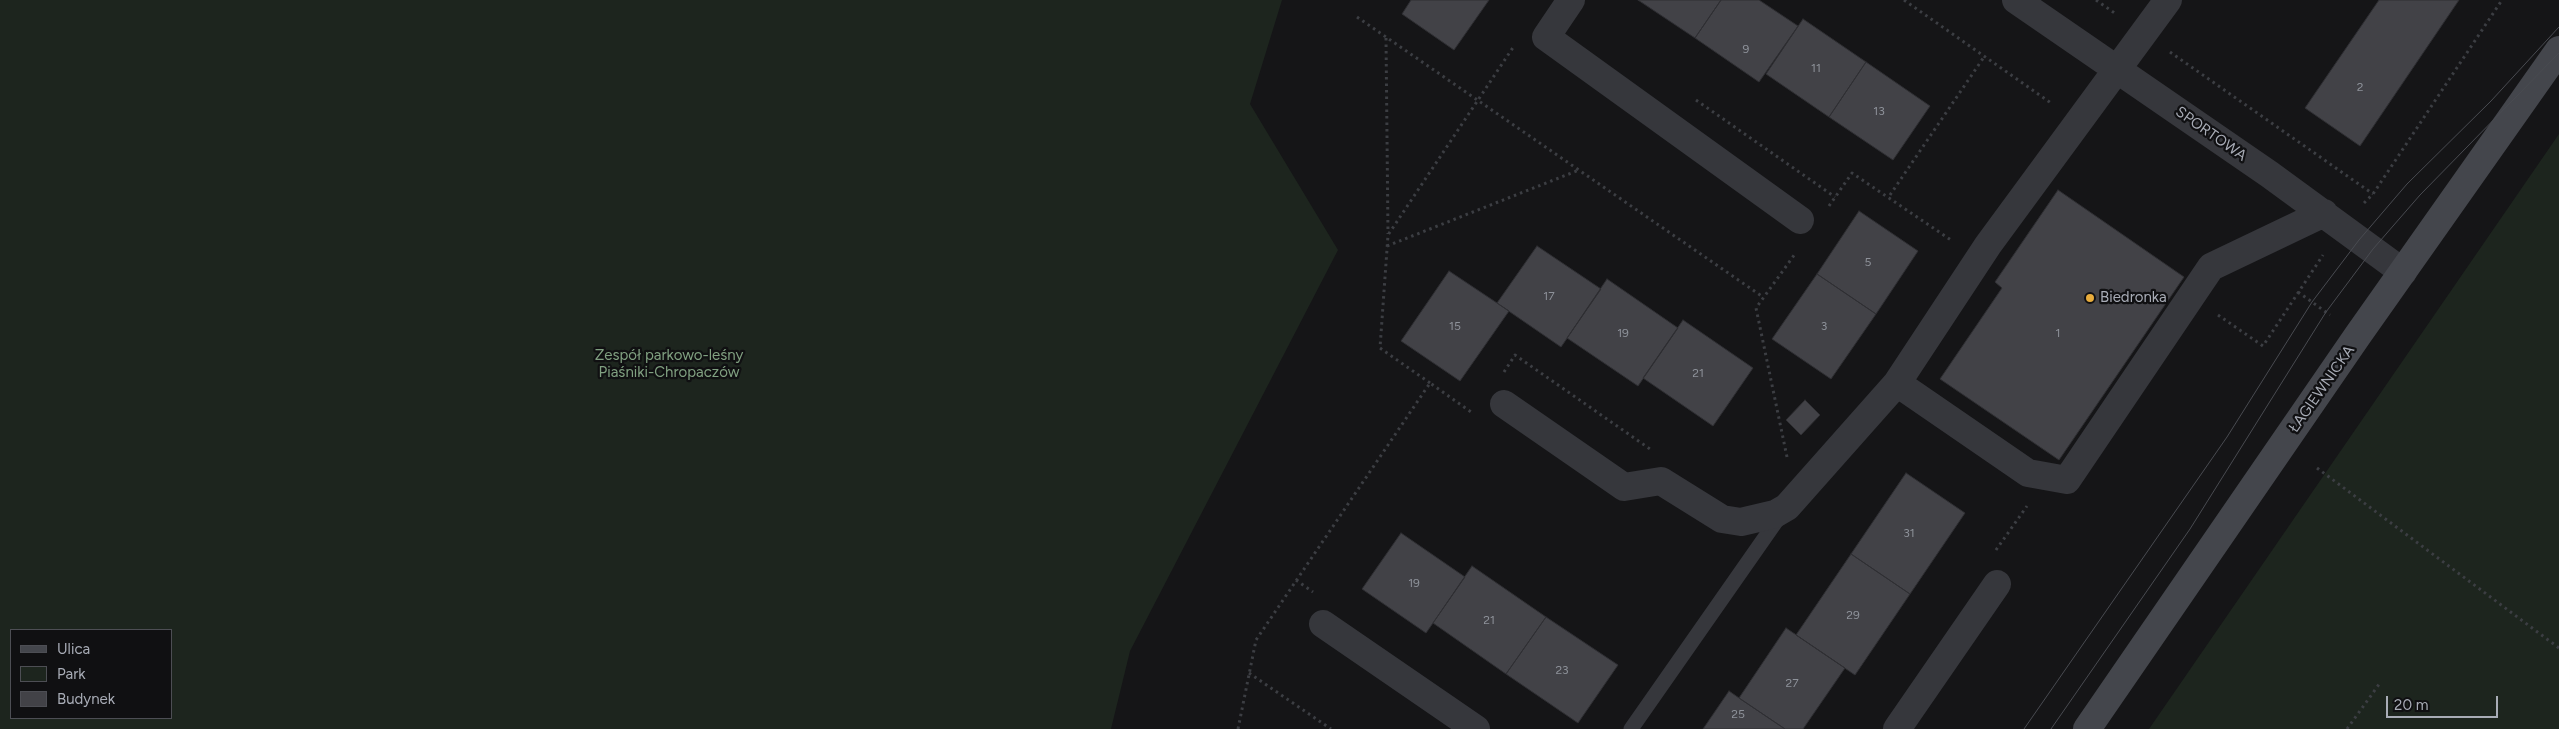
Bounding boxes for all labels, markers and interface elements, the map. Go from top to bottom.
house number: 9 [1743,42,1749,56]
house number: 11 [1811,61,1821,75]
house number: 2 [2357,80,2363,94]
street label: SPORTOWA [2172,103,2250,165]
house number: 13 [1873,104,1885,118]
house number: 5 [1865,255,1871,269]
house number: 17 [1543,289,1555,303]
place label: Biedronka [2100,289,2167,307]
marker: Biedronka [2084,292,2096,304]
house number: 15 [1449,319,1461,333]
house number: 3 [1821,319,1827,333]
house number: 19 [1617,326,1629,340]
house number: 1 [2056,326,2060,340]
street label: ŁAGIEWNICKA [2285,342,2359,436]
park label: Zespół parkowo-leśny Piaśniki-Chropaczów [595,347,743,382]
house number: 21 [1692,366,1704,380]
house number: 31 [1903,526,1915,540]
house number: 19 [1408,576,1420,590]
house number: 29 [1846,608,1860,622]
house number: 21 [1483,613,1495,627]
legend [10,629,172,719]
text: Ulica [57,640,90,658]
house number: 23 [1555,663,1569,677]
text: Park [57,665,86,683]
house number: 27 [1785,676,1799,690]
scale bar [2389,686,2502,718]
text: Budynek [57,690,115,708]
text: 20 m [2394,696,2428,714]
house number: 25 [1731,707,1745,721]

